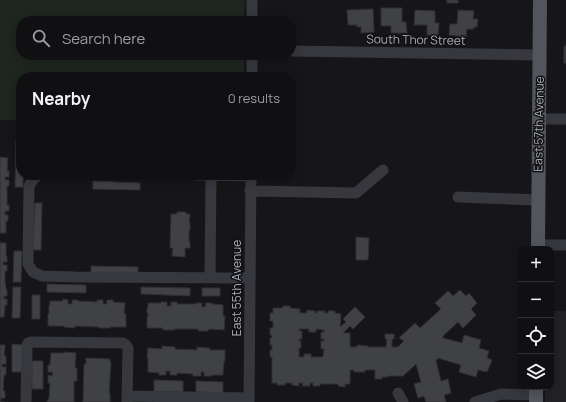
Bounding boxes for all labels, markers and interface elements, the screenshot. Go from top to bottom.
search box [16,16,296,60]
icon: search [30,27,52,49]
text: Search here [62,28,145,49]
street label: South Thor Street [366,30,466,49]
street label: East 57th Avenue [529,76,548,172]
text: Nearby [32,87,90,110]
text: 0 results [228,89,280,107]
street label: East 55th Avenue [228,240,245,336]
map controls [518,246,554,390]
button: + [518,246,554,282]
button: − [518,282,554,318]
button: locate [518,318,554,354]
button: layers [518,354,554,390]

